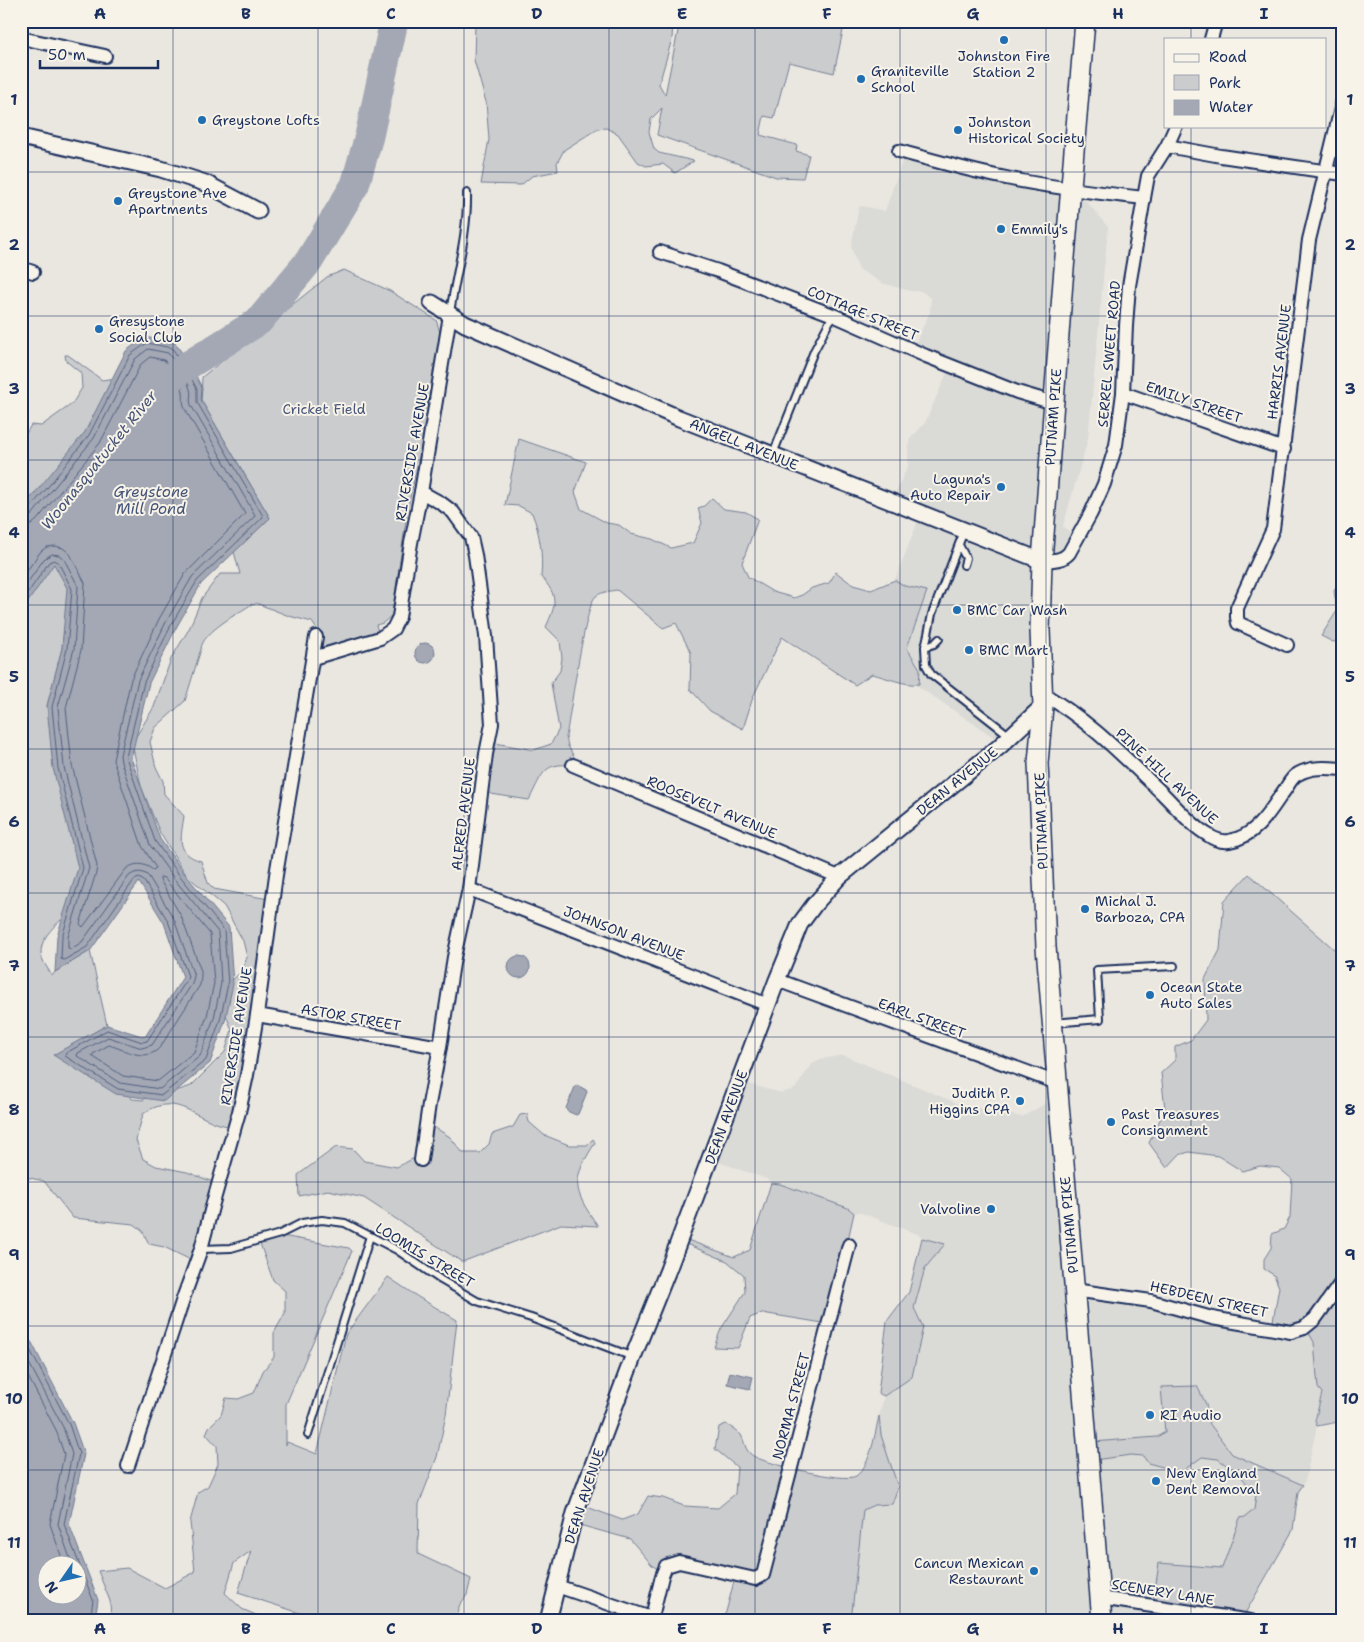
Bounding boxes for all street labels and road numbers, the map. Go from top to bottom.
street label: SERREL SWEET ROAD [1094,280,1124,428]
street label: COTTAGE STREET [805,281,922,345]
street label: HARRIS AVENUE [1263,303,1295,421]
street label: PUTNAM PIKE [1041,368,1065,466]
street label: EMILY STREET [1143,377,1245,427]
street label: RIVERSIDE AVENUE [391,381,433,522]
street label: ANGELL AVENUE [687,414,801,474]
street label: PINE HILL AVENUE [1112,724,1222,828]
street label: DEAN AVENUE [913,743,1002,819]
street label: ALFRED AVENUE [447,756,479,871]
street label: ROOSEVELT AVENUE [644,771,780,843]
street label: PUTNAM PIKE [1030,772,1052,870]
street label: JOHNSON AVENUE [561,902,687,965]
street label: RIVERSIDE AVENUE [216,965,256,1106]
street label: EARL STREET [876,994,969,1042]
street label: ASTOR STREET [300,999,403,1035]
street label: DEAN AVENUE [701,1067,752,1167]
street label: PUTNAM PIKE [1056,1176,1082,1274]
street label: LOOMIS STREET [372,1218,478,1292]
street label: HEBDEEN STREET [1148,1277,1270,1321]
street label: NORMA STREET [768,1350,814,1462]
street label: DEAN AVENUE [560,1446,608,1546]
street label: SCENERY LANE [1110,1575,1216,1609]

